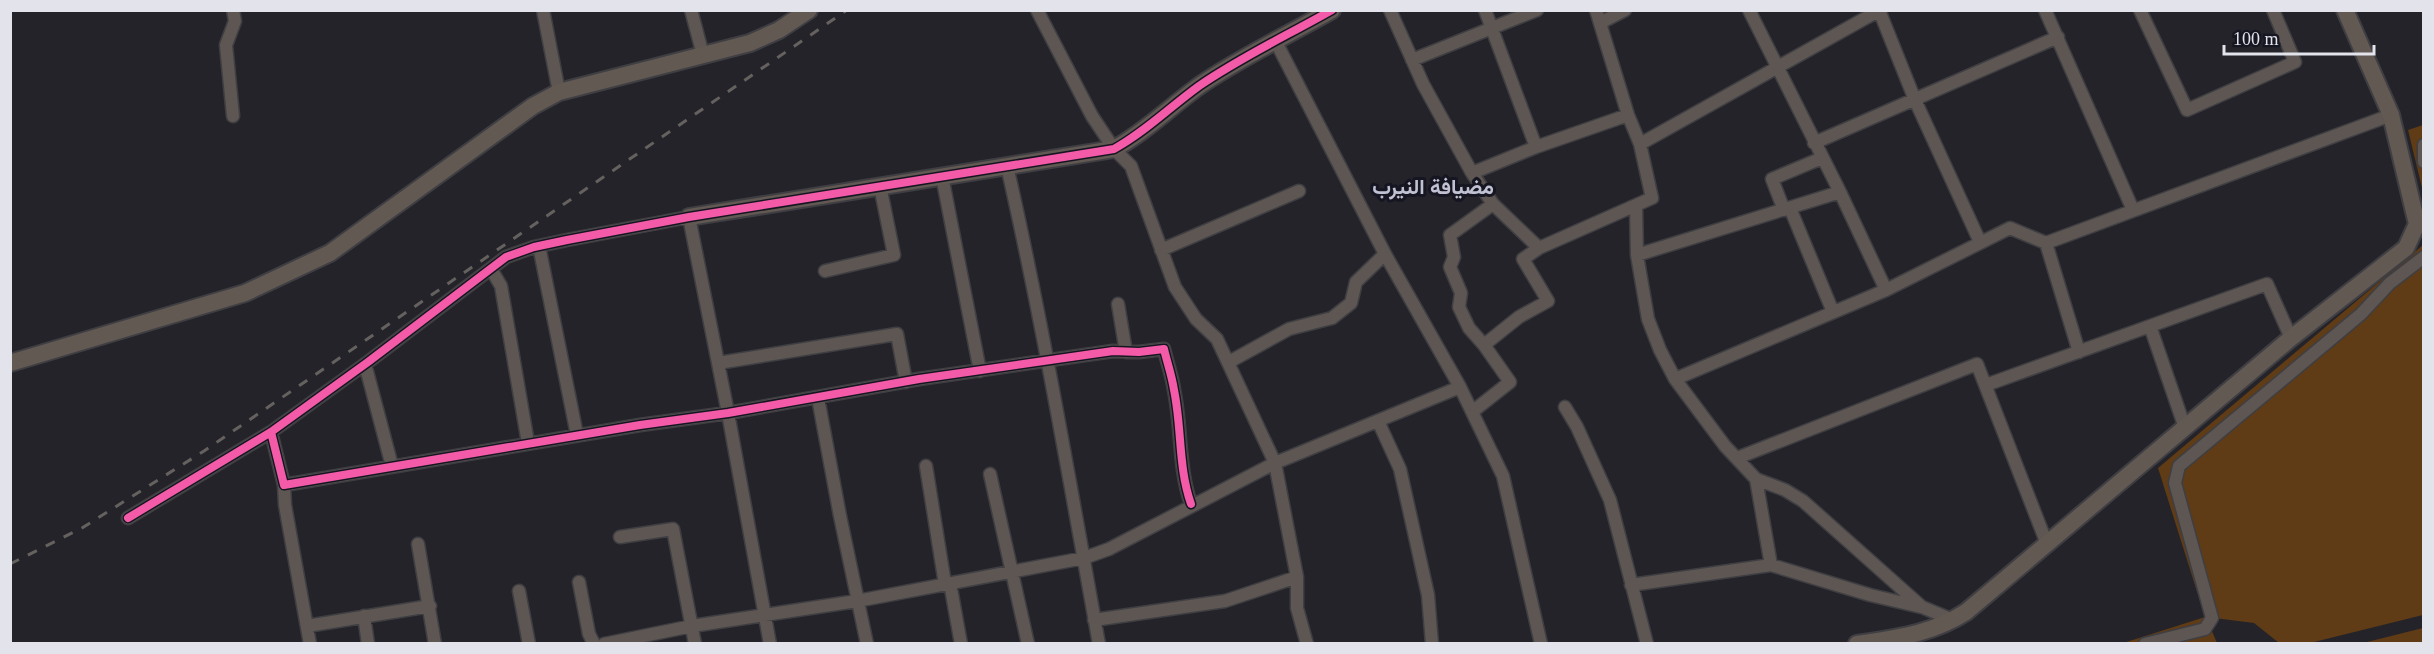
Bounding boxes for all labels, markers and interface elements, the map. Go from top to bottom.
scale bar [2224,18,2374,56]
text: 100 m [2233,29,2279,49]
district label: مضيافة النيرب [1372,175,1494,200]

